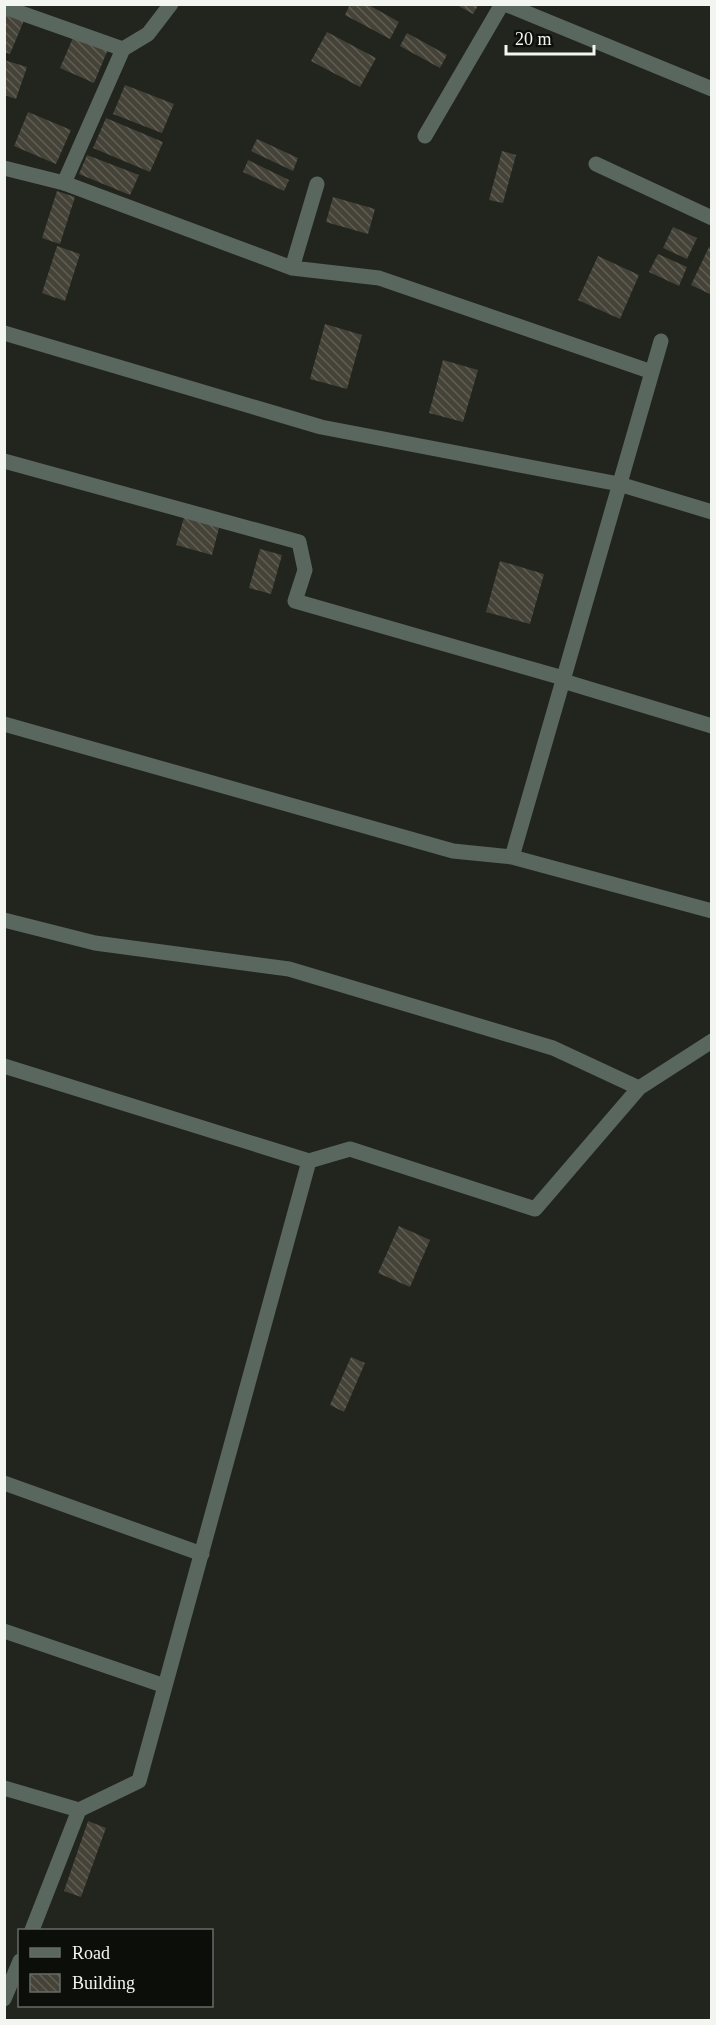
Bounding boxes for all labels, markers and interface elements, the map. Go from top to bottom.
scale bar [506,18,594,56]
text: 20 m [515,29,552,49]
legend [18,1929,213,2007]
text: Road [72,1943,110,1963]
text: Building [72,1973,135,1993]

